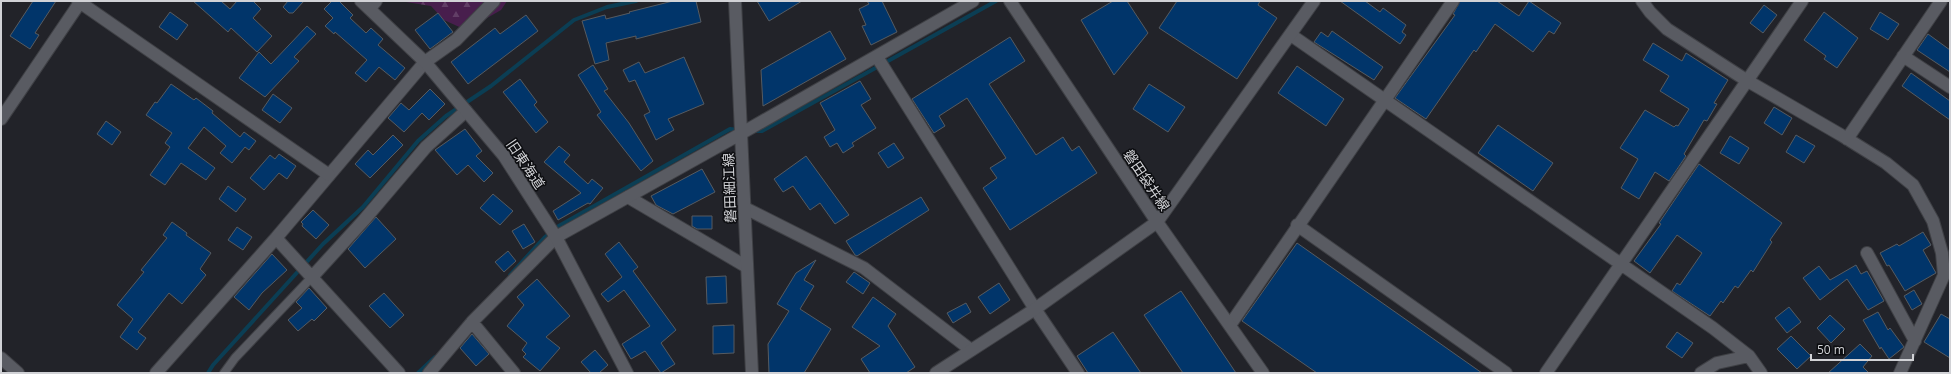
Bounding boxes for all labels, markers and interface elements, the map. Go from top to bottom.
street label: 旧東海道 [502,135,550,193]
street label: 磐田袋井線 [1120,146,1174,214]
street label: 磐田細江線 [718,153,740,223]
scale bar [1811,336,1913,362]
text: 50 m [1817,341,1845,358]

